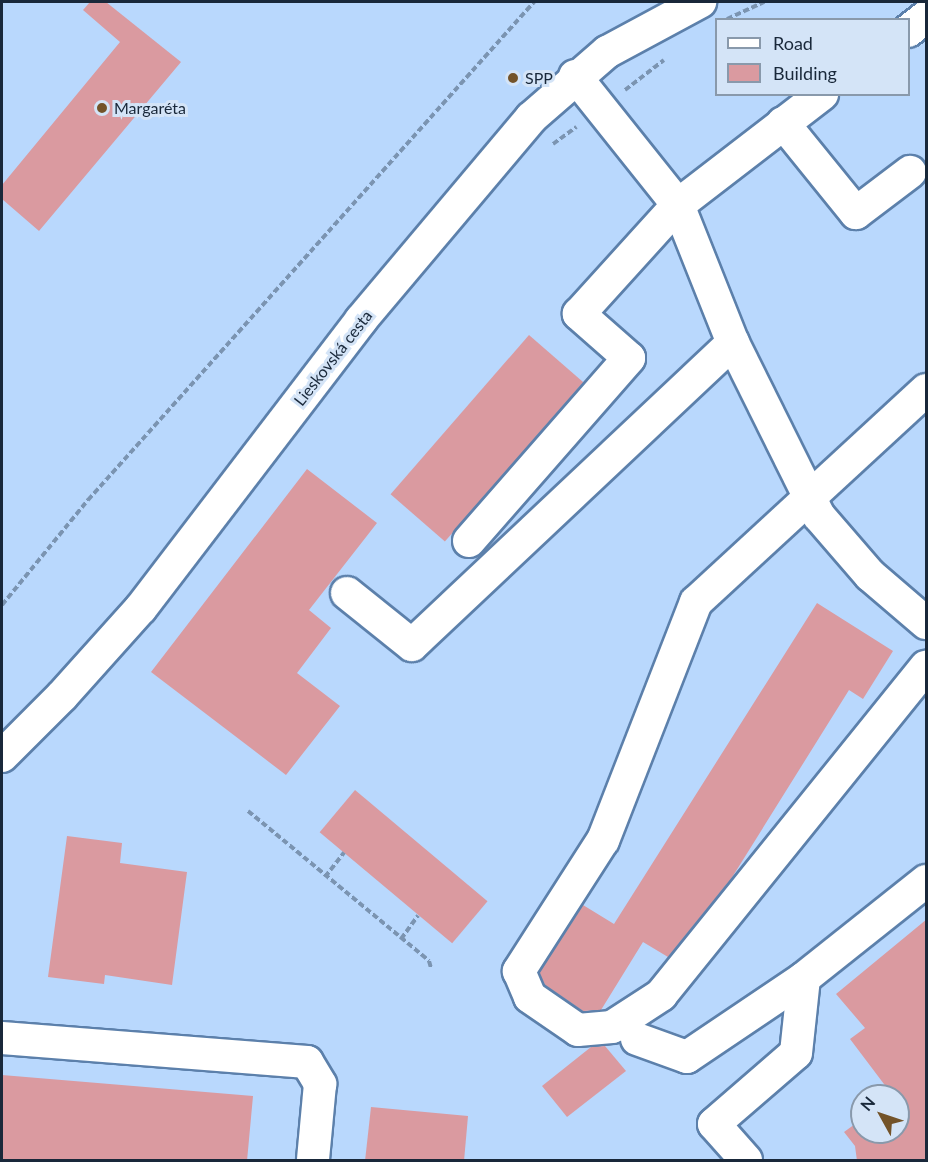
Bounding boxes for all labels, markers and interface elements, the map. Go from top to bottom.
legend [715,18,910,96]
text: Road [773,32,813,54]
text: Building [773,62,837,84]
place label: SPP [525,68,553,88]
marker: SPP [506,71,520,85]
place label: Margaréta [114,98,186,118]
marker: Margaréta [95,101,109,115]
street label: Lieskovská cesta [290,306,376,410]
north arrow [850,1084,910,1144]
text: N [856,1093,879,1114]

